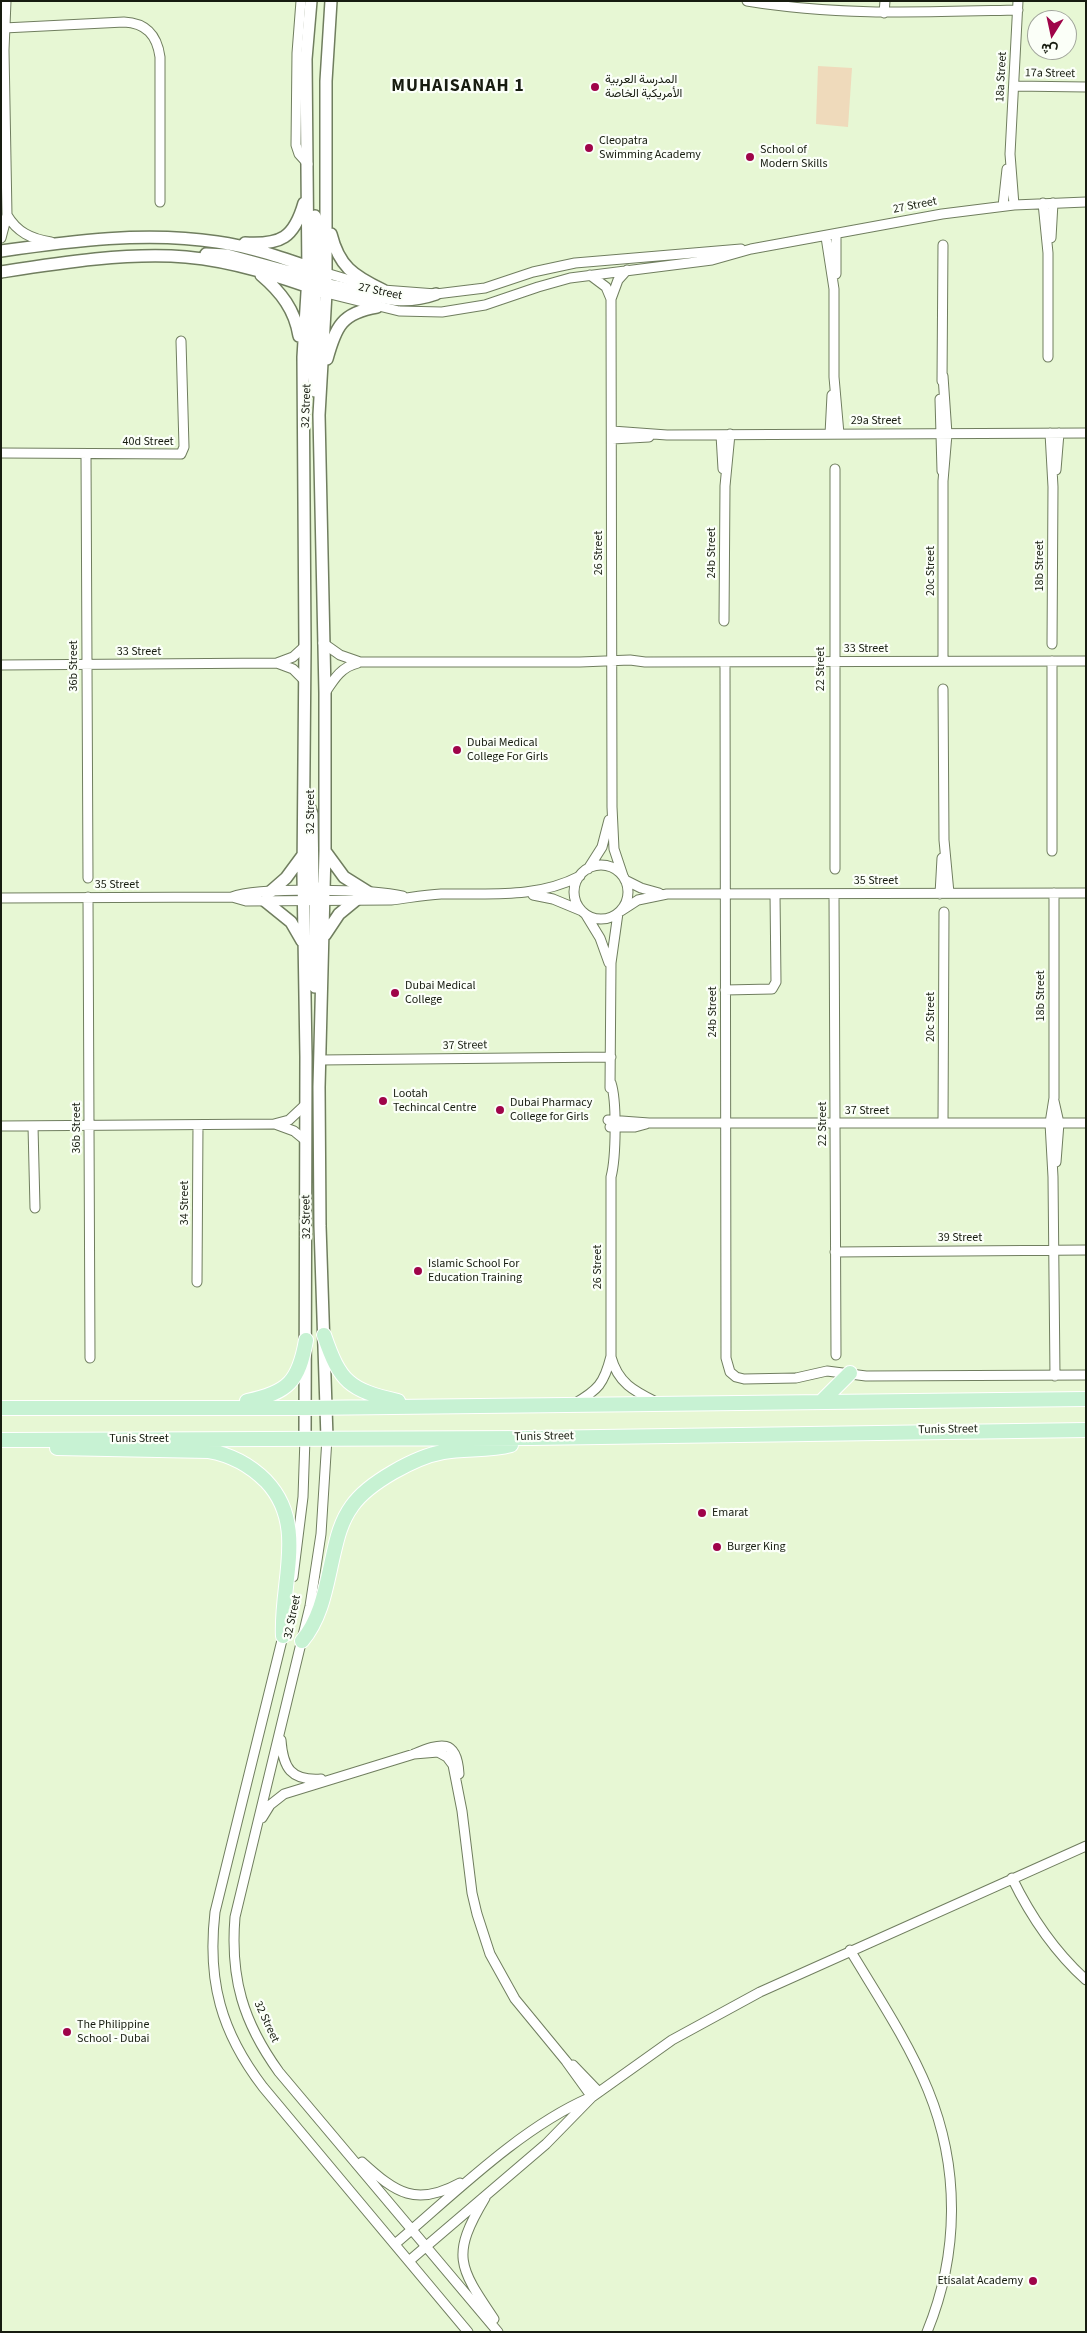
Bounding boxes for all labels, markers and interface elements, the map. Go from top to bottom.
north arrow [1027,10,1077,60]
text: ش [1040,37,1060,60]
street label: 18a Street [993,51,1011,103]
street label: 17a Street [1025,66,1075,82]
place label: المدرسة العربية الأمريكية الخاصة [605,73,682,101]
district label: MUHAISANAH 1 [390,76,526,98]
marker: المدرسة العربية الأمريكية الخاصة [589,81,601,93]
place label: Cleopatra Swimming Academy [599,134,701,162]
marker: Cleopatra Swimming Academy [583,142,595,154]
place label: School of Modern Skills [760,143,827,171]
marker: School of Modern Skills [744,151,756,163]
street label: 27 Street [892,195,938,217]
street label: 27 Street [357,280,403,304]
street label: 32 Street [299,384,315,428]
street label: 29a Street [851,414,901,428]
street label: 40d Street [122,435,174,449]
street label: 24b Street [705,527,719,579]
street label: 26 Street [592,531,606,575]
street label: 18b Street [1033,540,1047,592]
street label: 20c Street [924,546,938,596]
street label: 36b Street [67,640,81,692]
street label: 33 Street [844,642,888,656]
street label: 33 Street [117,645,161,659]
street label: 22 Street [814,647,828,691]
place label: Dubai Medical College For Girls [467,736,548,764]
marker: Dubai Medical College For Girls [451,744,463,756]
street label: 32 Street [304,790,318,834]
street label: 35 Street [854,874,898,888]
street label: 35 Street [95,878,139,892]
street label: 18b Street [1034,970,1048,1022]
place label: Dubai Medical College [405,979,476,1007]
street label: 24b Street [706,986,720,1038]
marker: Dubai Medical College [389,987,401,999]
street label: 20c Street [924,992,938,1042]
street label: 37 Street [443,1038,487,1054]
place label: Lootah Techincal Centre [393,1087,476,1115]
marker: Lootah Techincal Centre [377,1095,389,1107]
place label: Dubai Pharmacy College for Girls [510,1096,592,1124]
street label: 36b Street [70,1102,84,1154]
street label: 22 Street [816,1102,830,1146]
marker: Dubai Pharmacy College for Girls [494,1104,506,1116]
street label: 37 Street [845,1104,889,1118]
street label: 34 Street [178,1181,192,1225]
street label: 32 Street [299,1195,315,1239]
street label: 39 Street [938,1231,982,1245]
street label: 26 Street [591,1245,605,1289]
place label: Islamic School For Education Training [428,1257,522,1285]
marker: Islamic School For Education Training [412,1265,424,1277]
street label: Tunis Street [918,1422,978,1438]
street label: Tunis Street [514,1429,574,1445]
street label: Tunis Street [109,1432,169,1446]
place label: Emarat [712,1506,748,1520]
marker: Emarat [696,1507,708,1519]
place label: Burger King [727,1540,786,1554]
marker: Burger King [711,1541,723,1553]
street label: 32 Street [281,1594,305,1640]
street label: 32 Street [250,1999,282,2045]
place label: The Philippine School - Dubai [77,2018,149,2046]
marker: The Philippine School - Dubai [61,2026,73,2038]
place label: Etisalat Academy [937,2274,1023,2288]
marker: Etisalat Academy [1027,2275,1039,2287]

